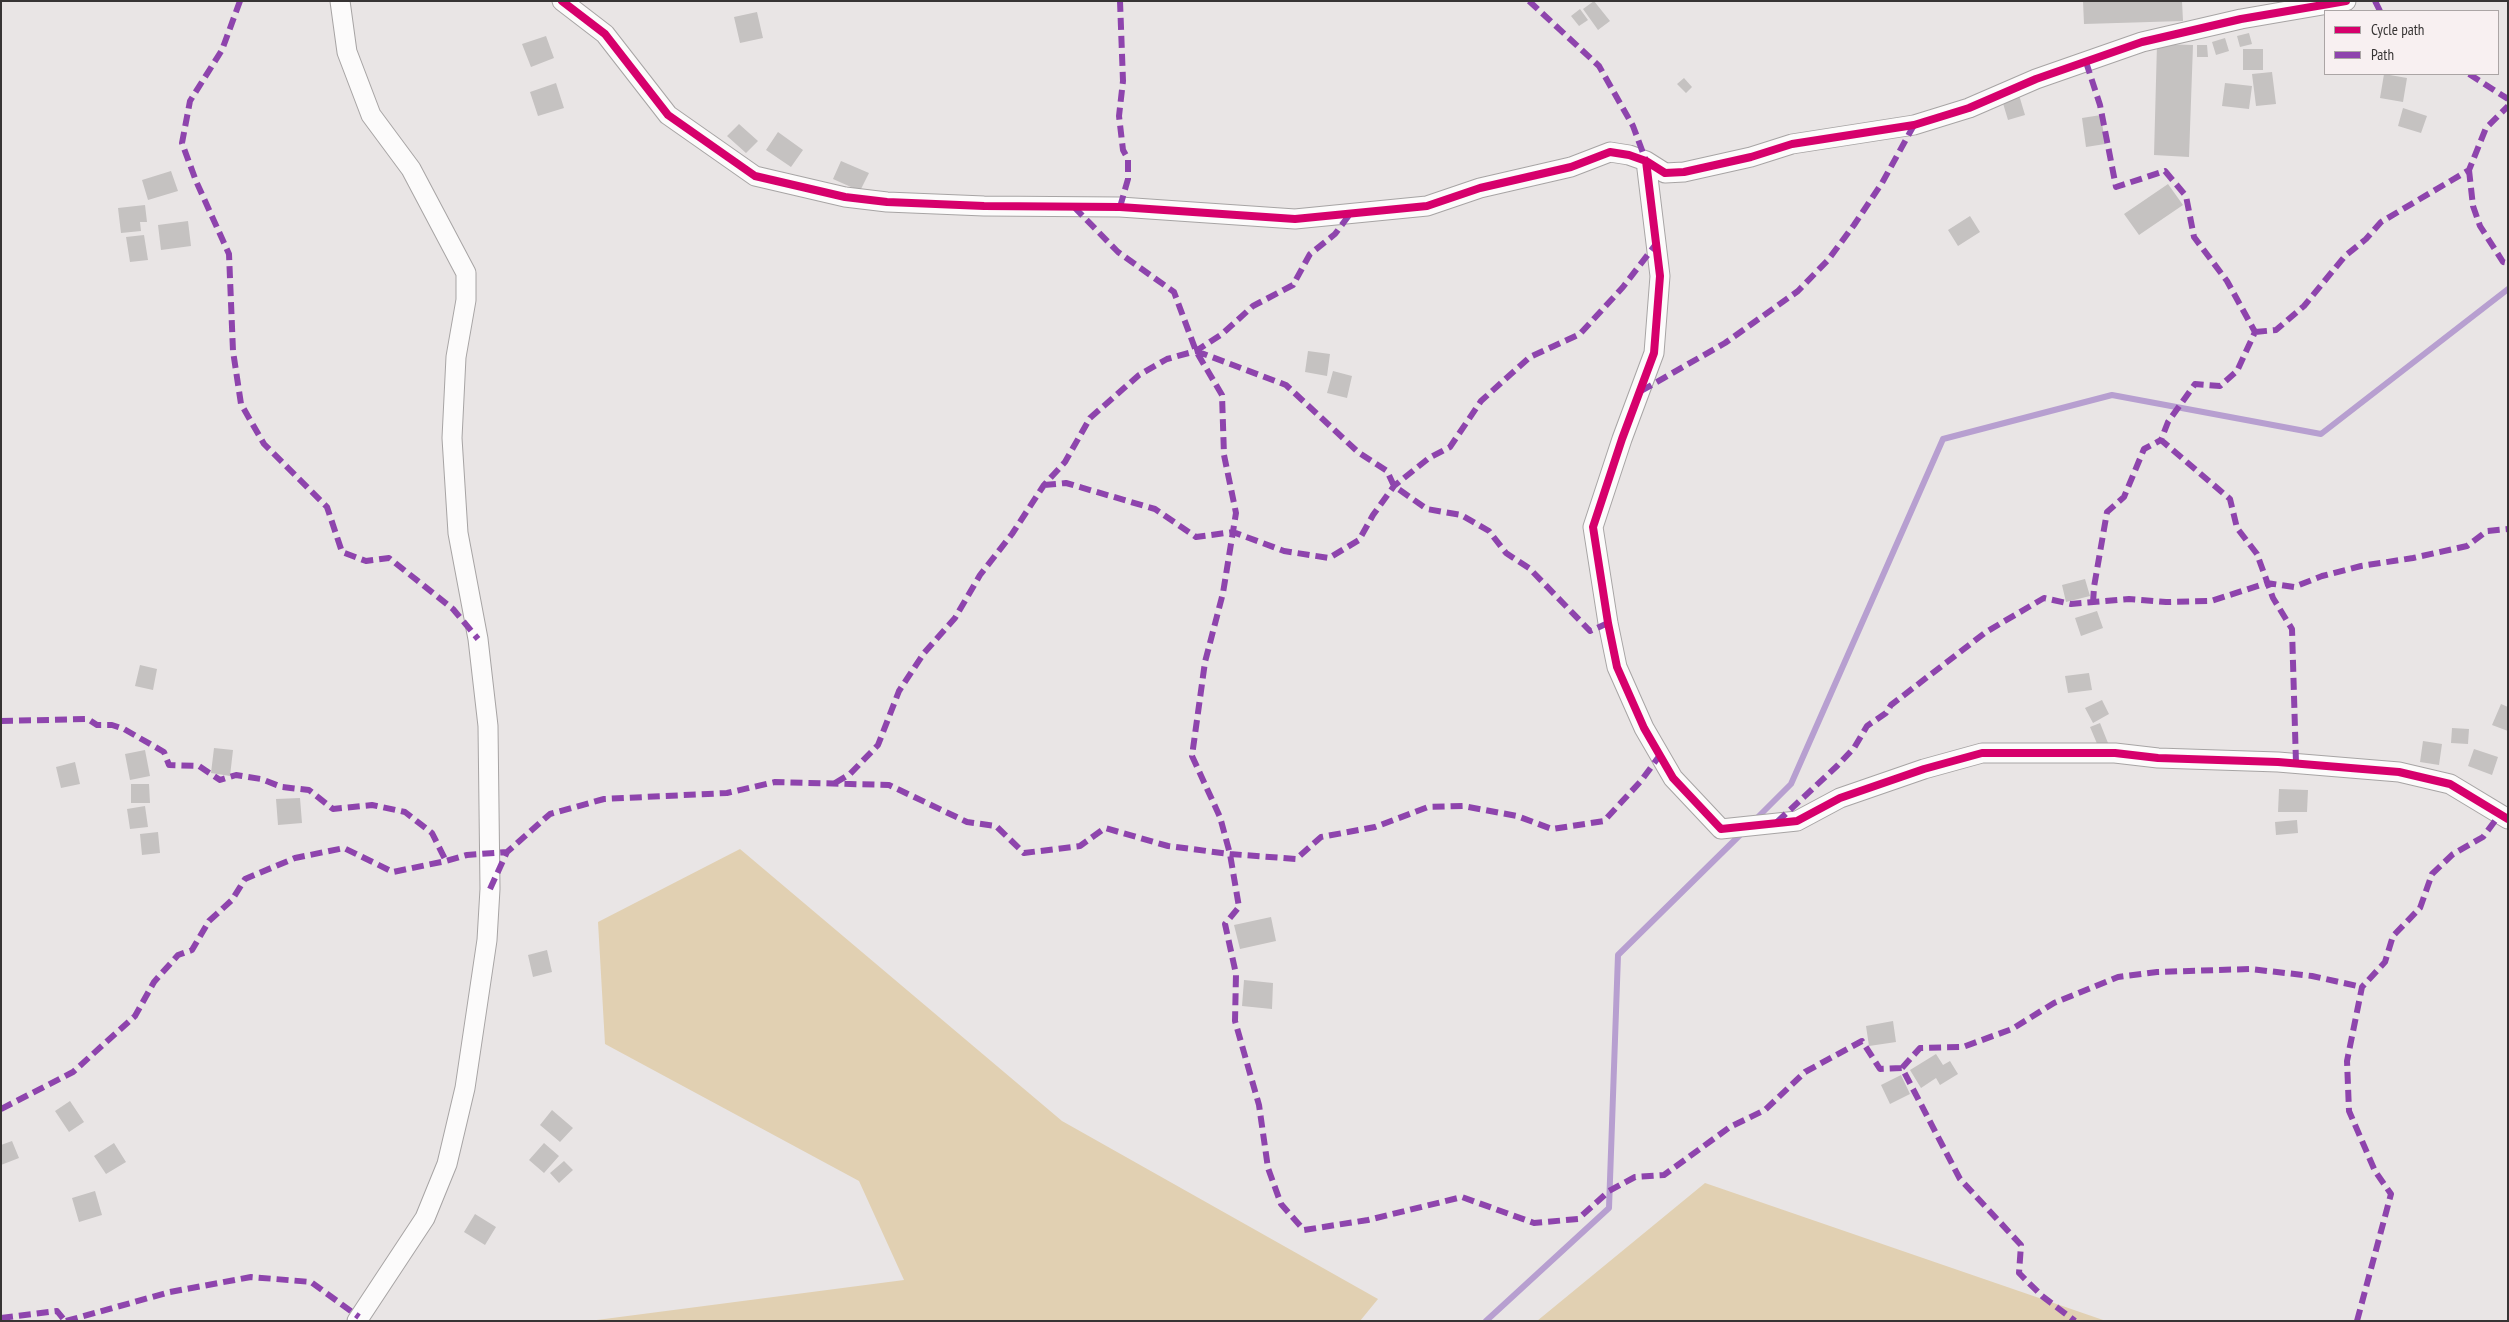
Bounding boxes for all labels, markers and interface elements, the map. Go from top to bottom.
legend [2324,10,2499,75]
text: Cycle path [2371,20,2424,39]
text: Path [2371,45,2394,64]

